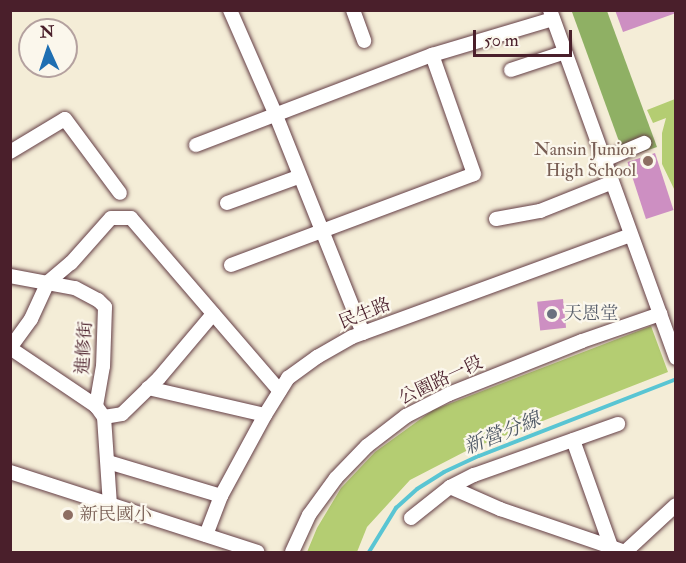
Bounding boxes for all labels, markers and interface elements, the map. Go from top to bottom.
north arrow [18,18,78,78]
scale bar [476,18,575,56]
text: N [39,22,55,42]
text: 50 m [484,29,519,52]
place label: Nansin Junior High School [534,140,636,182]
marker: Nansin Junior High School [641,154,655,168]
street label: 民生路 [336,294,394,334]
place label: 天恩堂 [564,303,618,325]
marker: 天恩堂 [545,307,559,321]
street label: 進修街 [72,320,98,376]
street label: 公園路一段 [396,352,486,410]
water label: 新營分線 [460,407,544,459]
place label: 新民國小 [80,504,152,526]
marker: 新民國小 [61,508,75,522]

